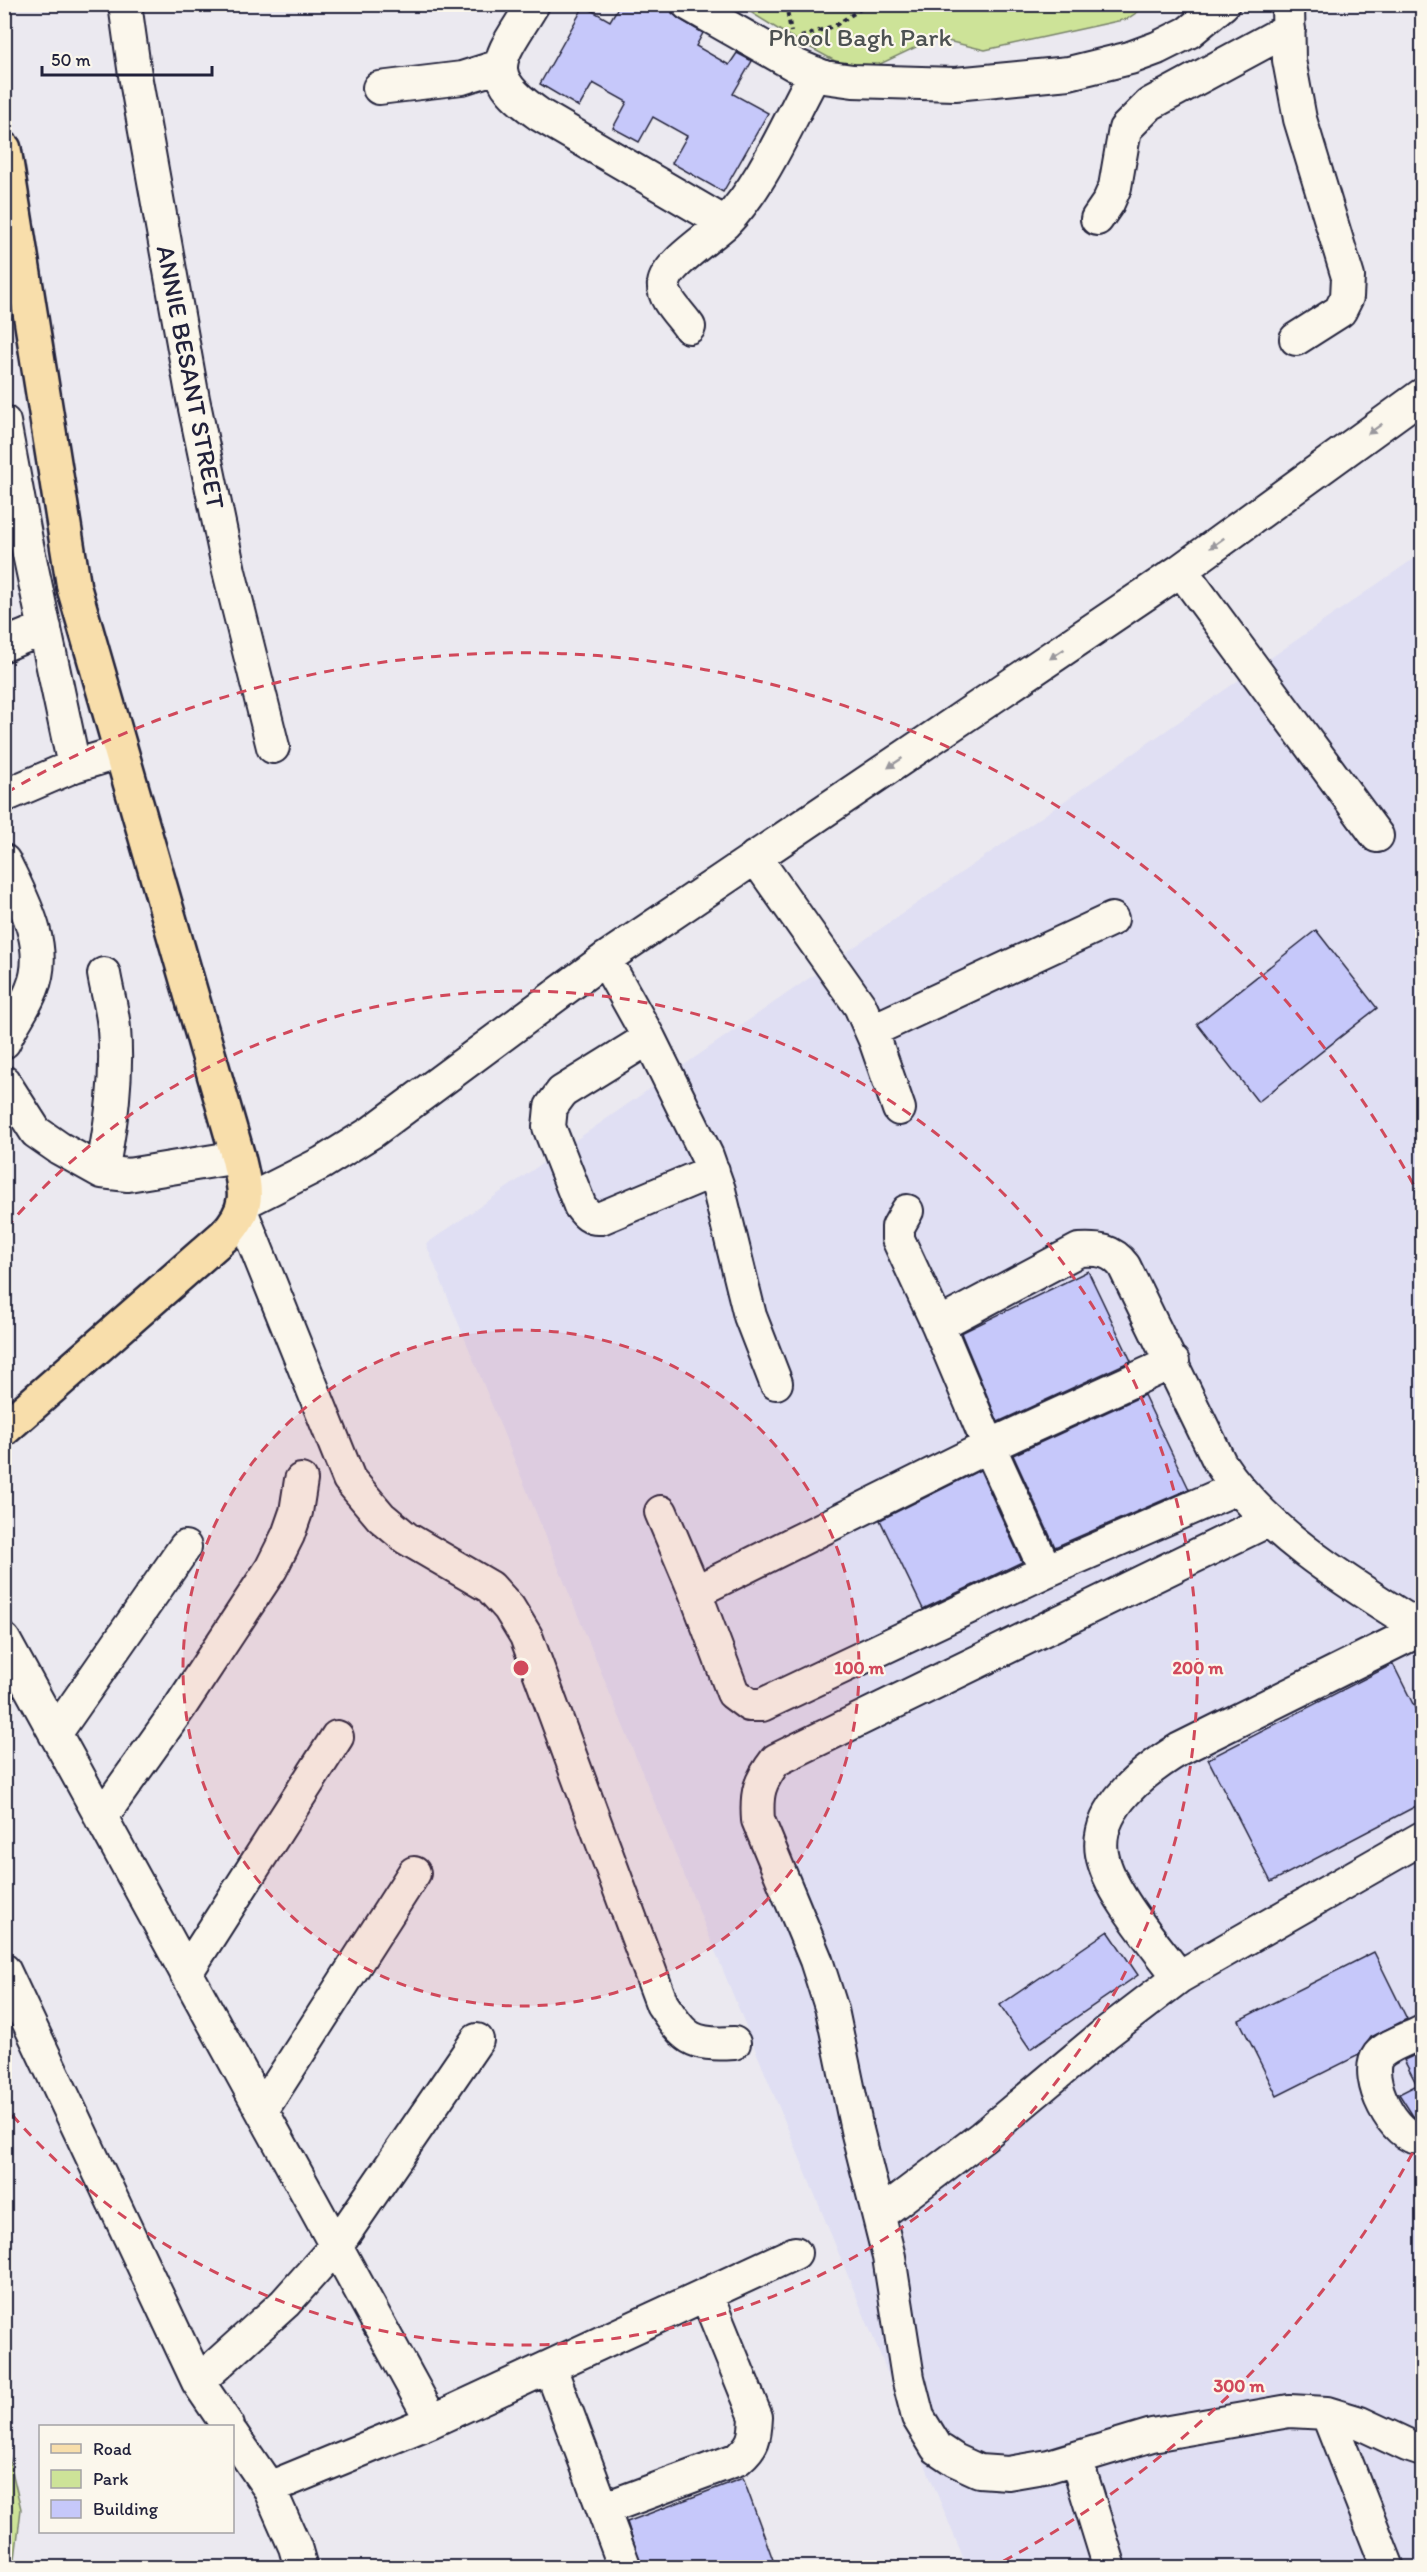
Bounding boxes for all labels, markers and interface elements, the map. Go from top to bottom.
park label: Phool Bagh Park [768,21,952,53]
scale bar [42,39,212,77]
text: 50 m [51,49,91,71]
street label: ANNIE BESANT STREET [150,242,232,512]
one-way arrow [1368,423,1384,435]
one-way arrow [1210,537,1225,549]
one-way arrow [1049,648,1065,660]
one-way arrow [887,757,903,768]
text: 100 m [834,1657,885,1679]
text: 200 m [1173,1657,1224,1679]
centre of rings [511,1658,531,1678]
text: 300 m [1213,2375,1265,2397]
legend [39,2425,234,2533]
text: Road [93,2438,132,2460]
text: Park [93,2468,128,2490]
text: Building [93,2498,159,2520]

